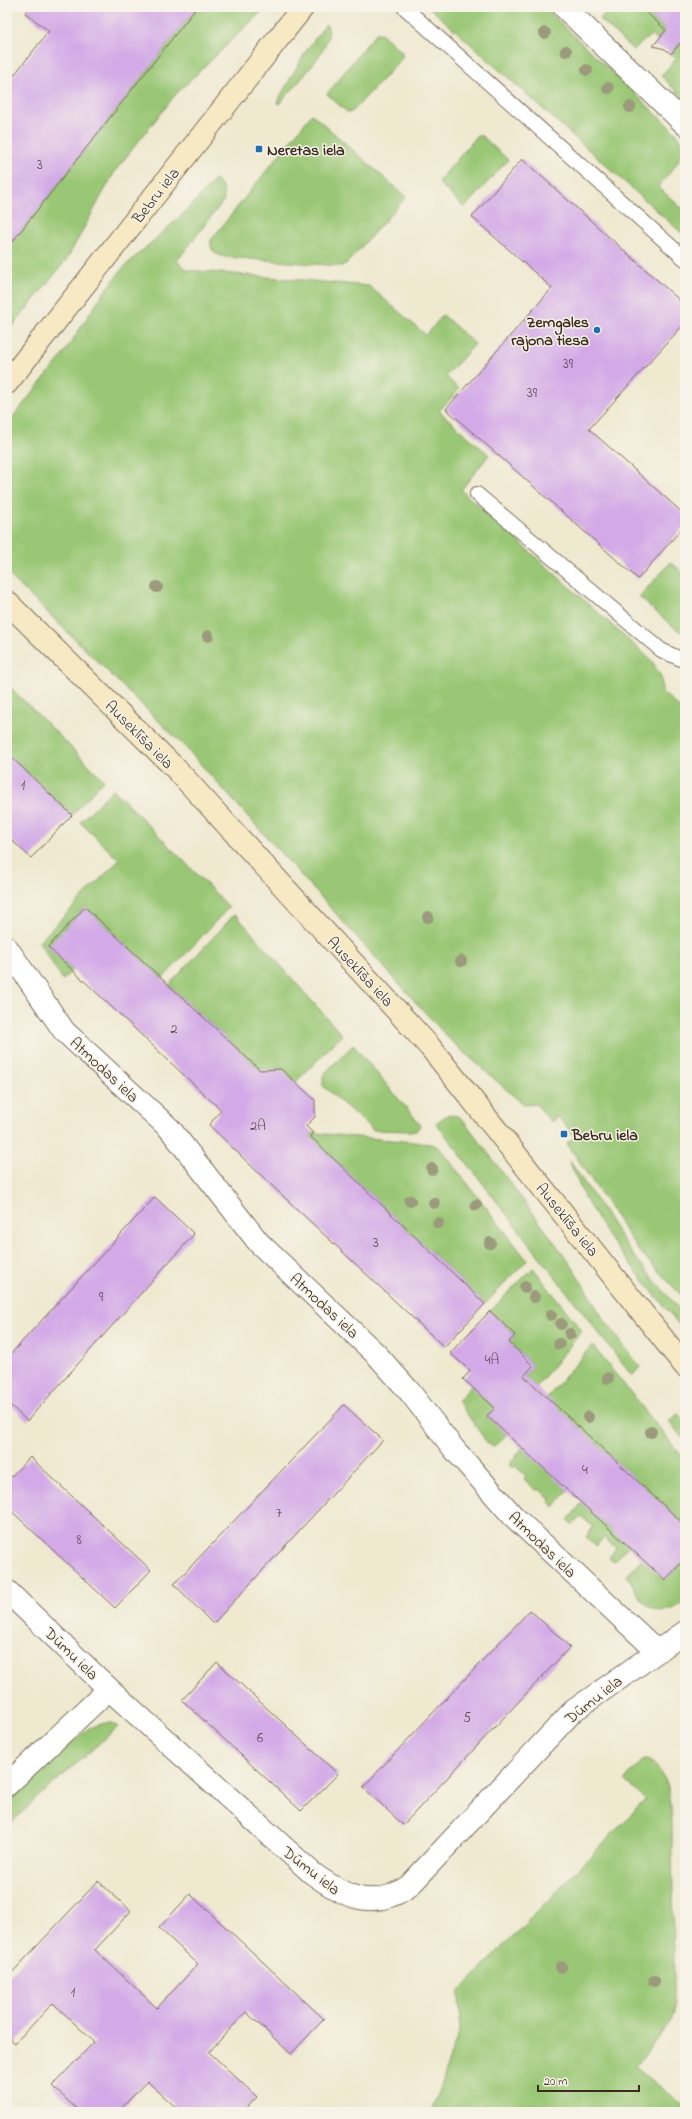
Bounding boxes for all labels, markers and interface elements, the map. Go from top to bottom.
place label: Neretas iela [267,139,345,163]
marker: Neretas iela [254,144,264,154]
house number: 3 [37,155,43,176]
street label: Bebru iela [126,163,186,230]
place label: Zemgales rajona tiesa [511,311,589,353]
marker: Zemgales rajona tiesa [592,325,602,335]
house number: 39 [563,354,574,375]
house number: 39 [527,383,538,404]
street label: Auseklīša iela [99,695,179,775]
house number: 1 [21,775,26,796]
street label: Auseklīša iela [320,932,399,1013]
house number: 2 [171,1019,178,1040]
street label: Atmodas iela [64,1032,144,1109]
house number: 2A [250,1116,266,1137]
place label: Bebru iela [571,1124,638,1148]
marker: Bebru iela [559,1129,569,1139]
street label: Auseklīša iela [529,1178,604,1262]
house number: 3 [373,1233,379,1254]
street label: Atmodas iela [284,1268,364,1345]
house number: 9 [99,1287,104,1308]
house number: 4A [485,1350,499,1371]
house number: 4 [582,1460,588,1481]
house number: 7 [276,1503,282,1524]
street label: Atmodas iela [502,1507,581,1584]
house number: 8 [76,1530,82,1551]
street label: Dūmu iela [37,1622,103,1687]
street label: Dūmu iela [559,1670,628,1732]
house number: 5 [463,1708,471,1729]
house number: 6 [257,1728,263,1749]
street label: Dūmu iela [276,1841,345,1902]
house number: 1 [71,1982,76,2003]
scale bar [538,2067,639,2093]
text: 20 m [544,2073,567,2091]

